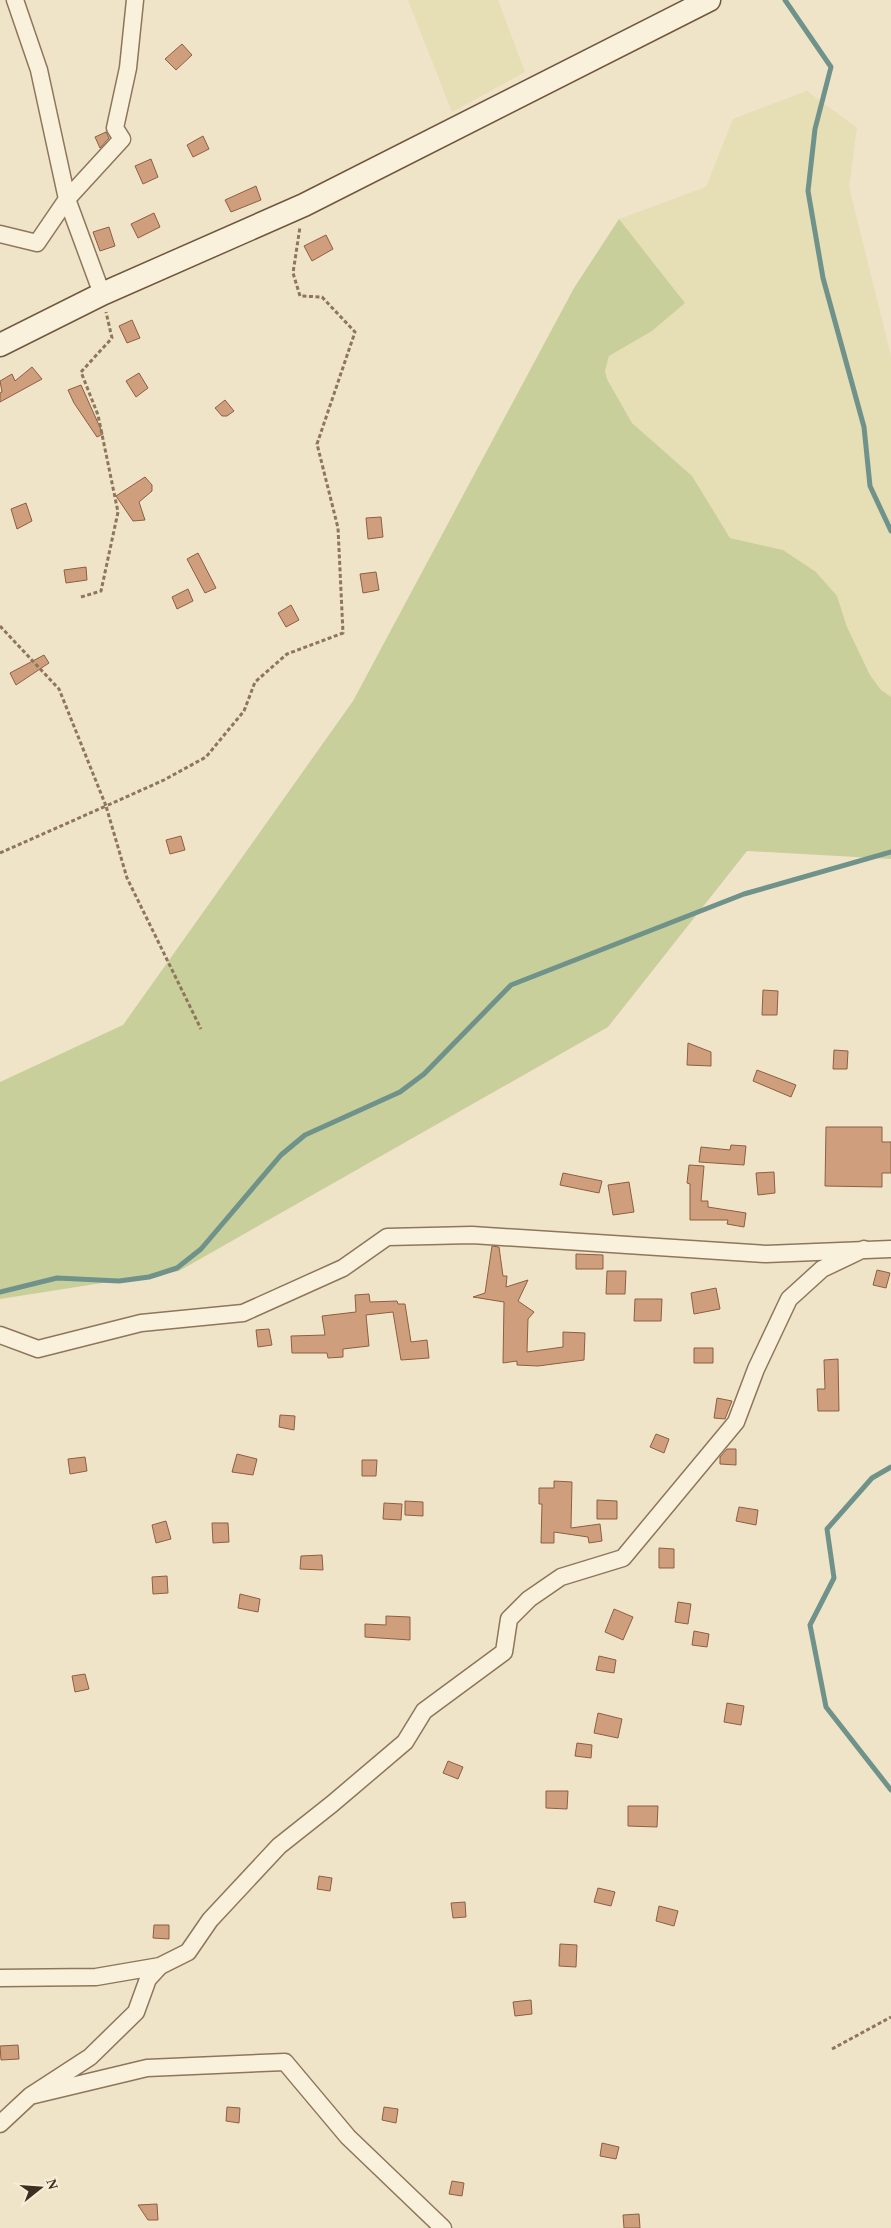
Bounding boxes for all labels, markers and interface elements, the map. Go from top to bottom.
north arrow [15,2163,65,2213]
text: N [43,2177,61,2191]

